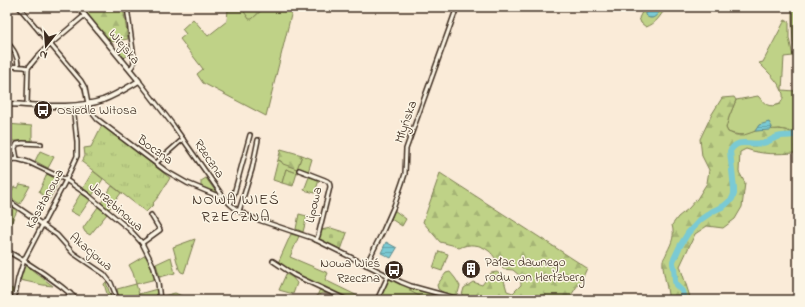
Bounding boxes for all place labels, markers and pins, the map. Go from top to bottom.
bus stop icon: Osiedle Witosa [32,99,54,121]
place label: Osiedle Witosa [57,101,137,120]
place label: Pałac dawnego rodu von Hertzberg [485,253,585,288]
place label: Nowa Wieś Rzeczna [320,254,380,288]
building icon: Pałac dawnego rodu von Hertzberg [460,258,482,280]
bus stop icon: Nowa Wieś Rzeczna [383,259,405,281]

